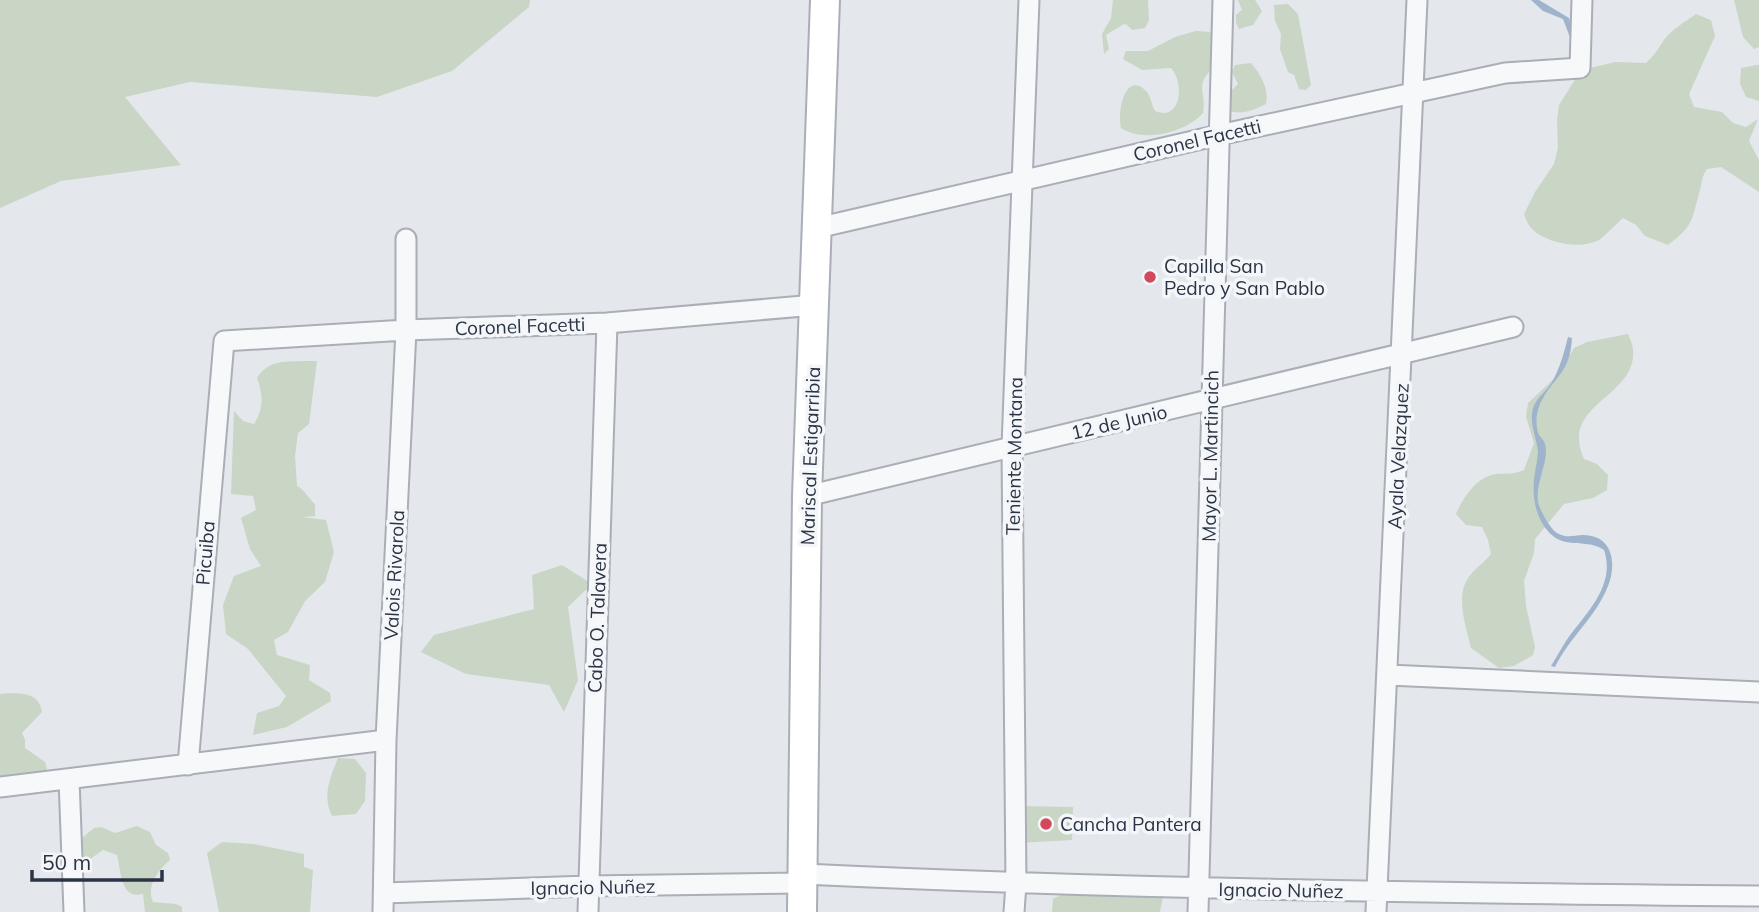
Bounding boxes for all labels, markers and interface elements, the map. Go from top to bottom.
street label: Coronel Facetti [1131,114,1263,166]
place label: Capilla San Pedro y San Pablo [1164,254,1325,300]
marker: Capilla San Pedro y San Pablo [1142,269,1158,285]
street label: Coronel Facetti [454,312,586,340]
street label: Mariscal Estigarribia [795,366,825,546]
street label: Mayor L. Martincich [1197,370,1223,542]
street label: Teniente Montana [1001,377,1027,535]
street label: Ayala Velazquez [1382,382,1414,530]
street label: 12 de Junio [1068,399,1170,445]
street label: Valois Rivarola [379,509,409,641]
street label: Picuiba [190,520,220,586]
street label: Cabo O. Talavera [582,542,612,694]
place label: Cancha Pantera [1060,812,1202,836]
marker: Cancha Pantera [1038,816,1054,832]
scale bar [32,838,161,882]
text: 50 m [42,849,91,875]
street label: Ignacio Nuñez [530,874,656,900]
street label: Ignacio Nuñez [1218,877,1344,903]

